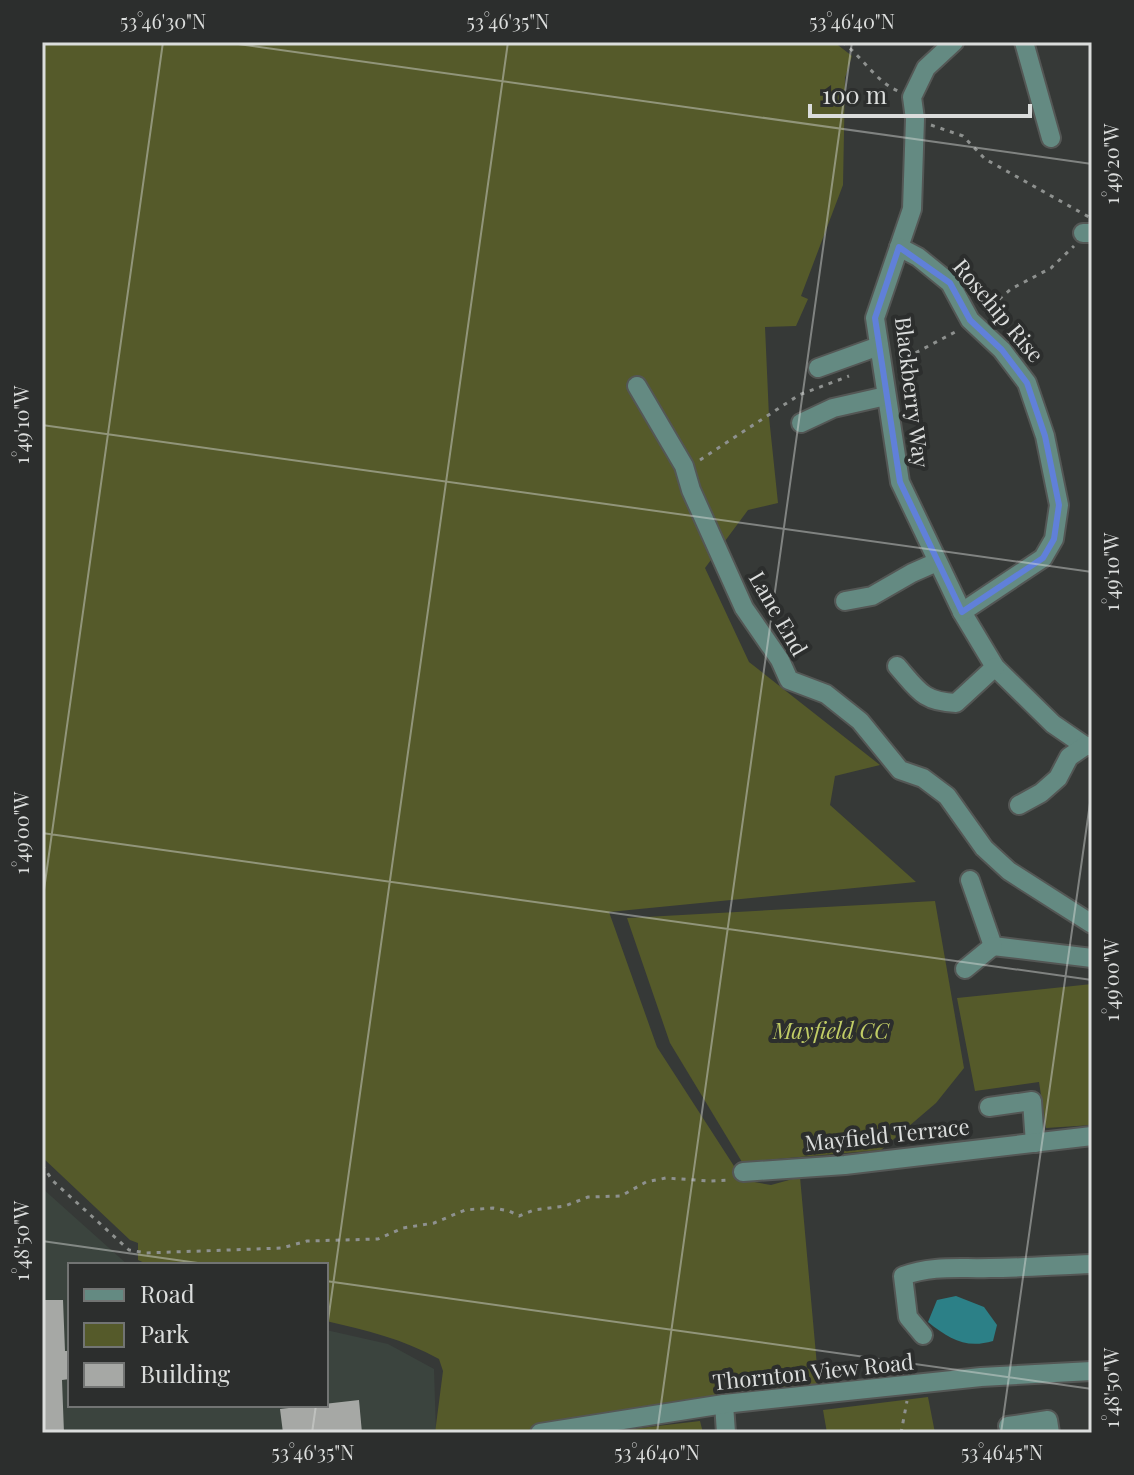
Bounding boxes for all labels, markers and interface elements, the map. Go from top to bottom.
text: 53°46'30"N [120,7,206,34]
text: 53°46'35"N [467,7,549,34]
text: 53°46'40"N [809,7,895,34]
scale bar [810,68,1030,118]
text: 100 m [822,78,887,110]
text: 1°49'20"W [1097,123,1124,204]
street label: Rosehip Rise [947,252,1051,368]
street label: Blackberry Way [889,315,937,469]
text: 1°49'10"W [7,385,34,464]
text: 1°49'10"W [1097,532,1124,611]
street label: Lane End [743,565,815,661]
text: 1°49'00"W [7,791,34,874]
text: 1°49'00"W [1097,938,1124,1021]
park label: Mayfield CC [772,1015,890,1045]
street label: Mayfield Terrace [803,1110,971,1158]
text: 1°48'50"W [7,1200,34,1281]
legend [68,1263,328,1407]
text: Road [140,1277,195,1309]
text: Park [140,1317,190,1349]
street label: Thornton View Road [711,1346,915,1396]
text: 1°48'50"W [1097,1347,1124,1428]
text: Building [140,1357,231,1389]
text: 53°46'35"N [272,1438,354,1465]
text: 53°46'40"N [614,1438,700,1465]
text: 53°46'45"N [961,1438,1043,1465]

